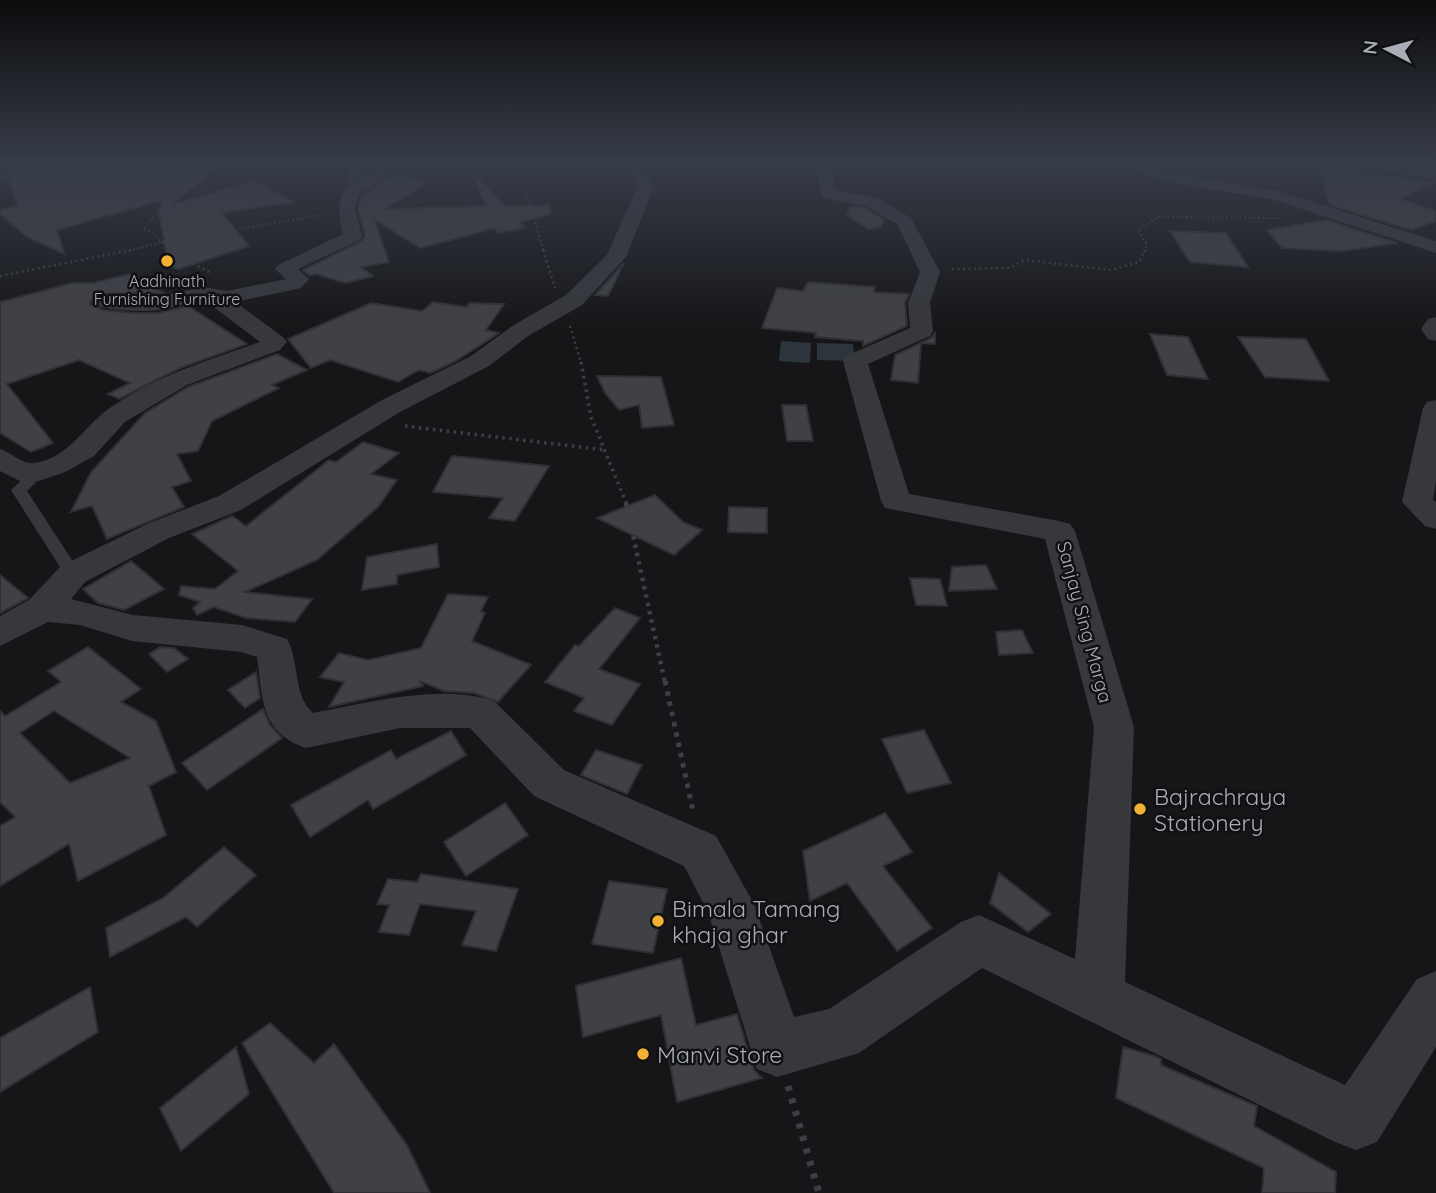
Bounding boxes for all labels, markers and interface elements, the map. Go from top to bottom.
north arrow [1352,14,1422,84]
text: N [1357,39,1383,55]
marker: Aadhinath Furnishing Furniture [159,253,175,269]
place label: Aadhinath Furnishing Furniture [94,271,240,309]
street label: Sanjay Sing Marga [1052,539,1118,705]
place label: Bajrachraya Stationery [1154,782,1286,837]
marker: Bajrachraya Stationery [1132,801,1148,817]
place label: Bimala Tamang khaja ghar [672,894,840,949]
marker: Bimala Tamang khaja ghar [650,913,666,929]
place label: Manvi Store [657,1040,782,1069]
marker: Manvi Store [635,1046,651,1062]

